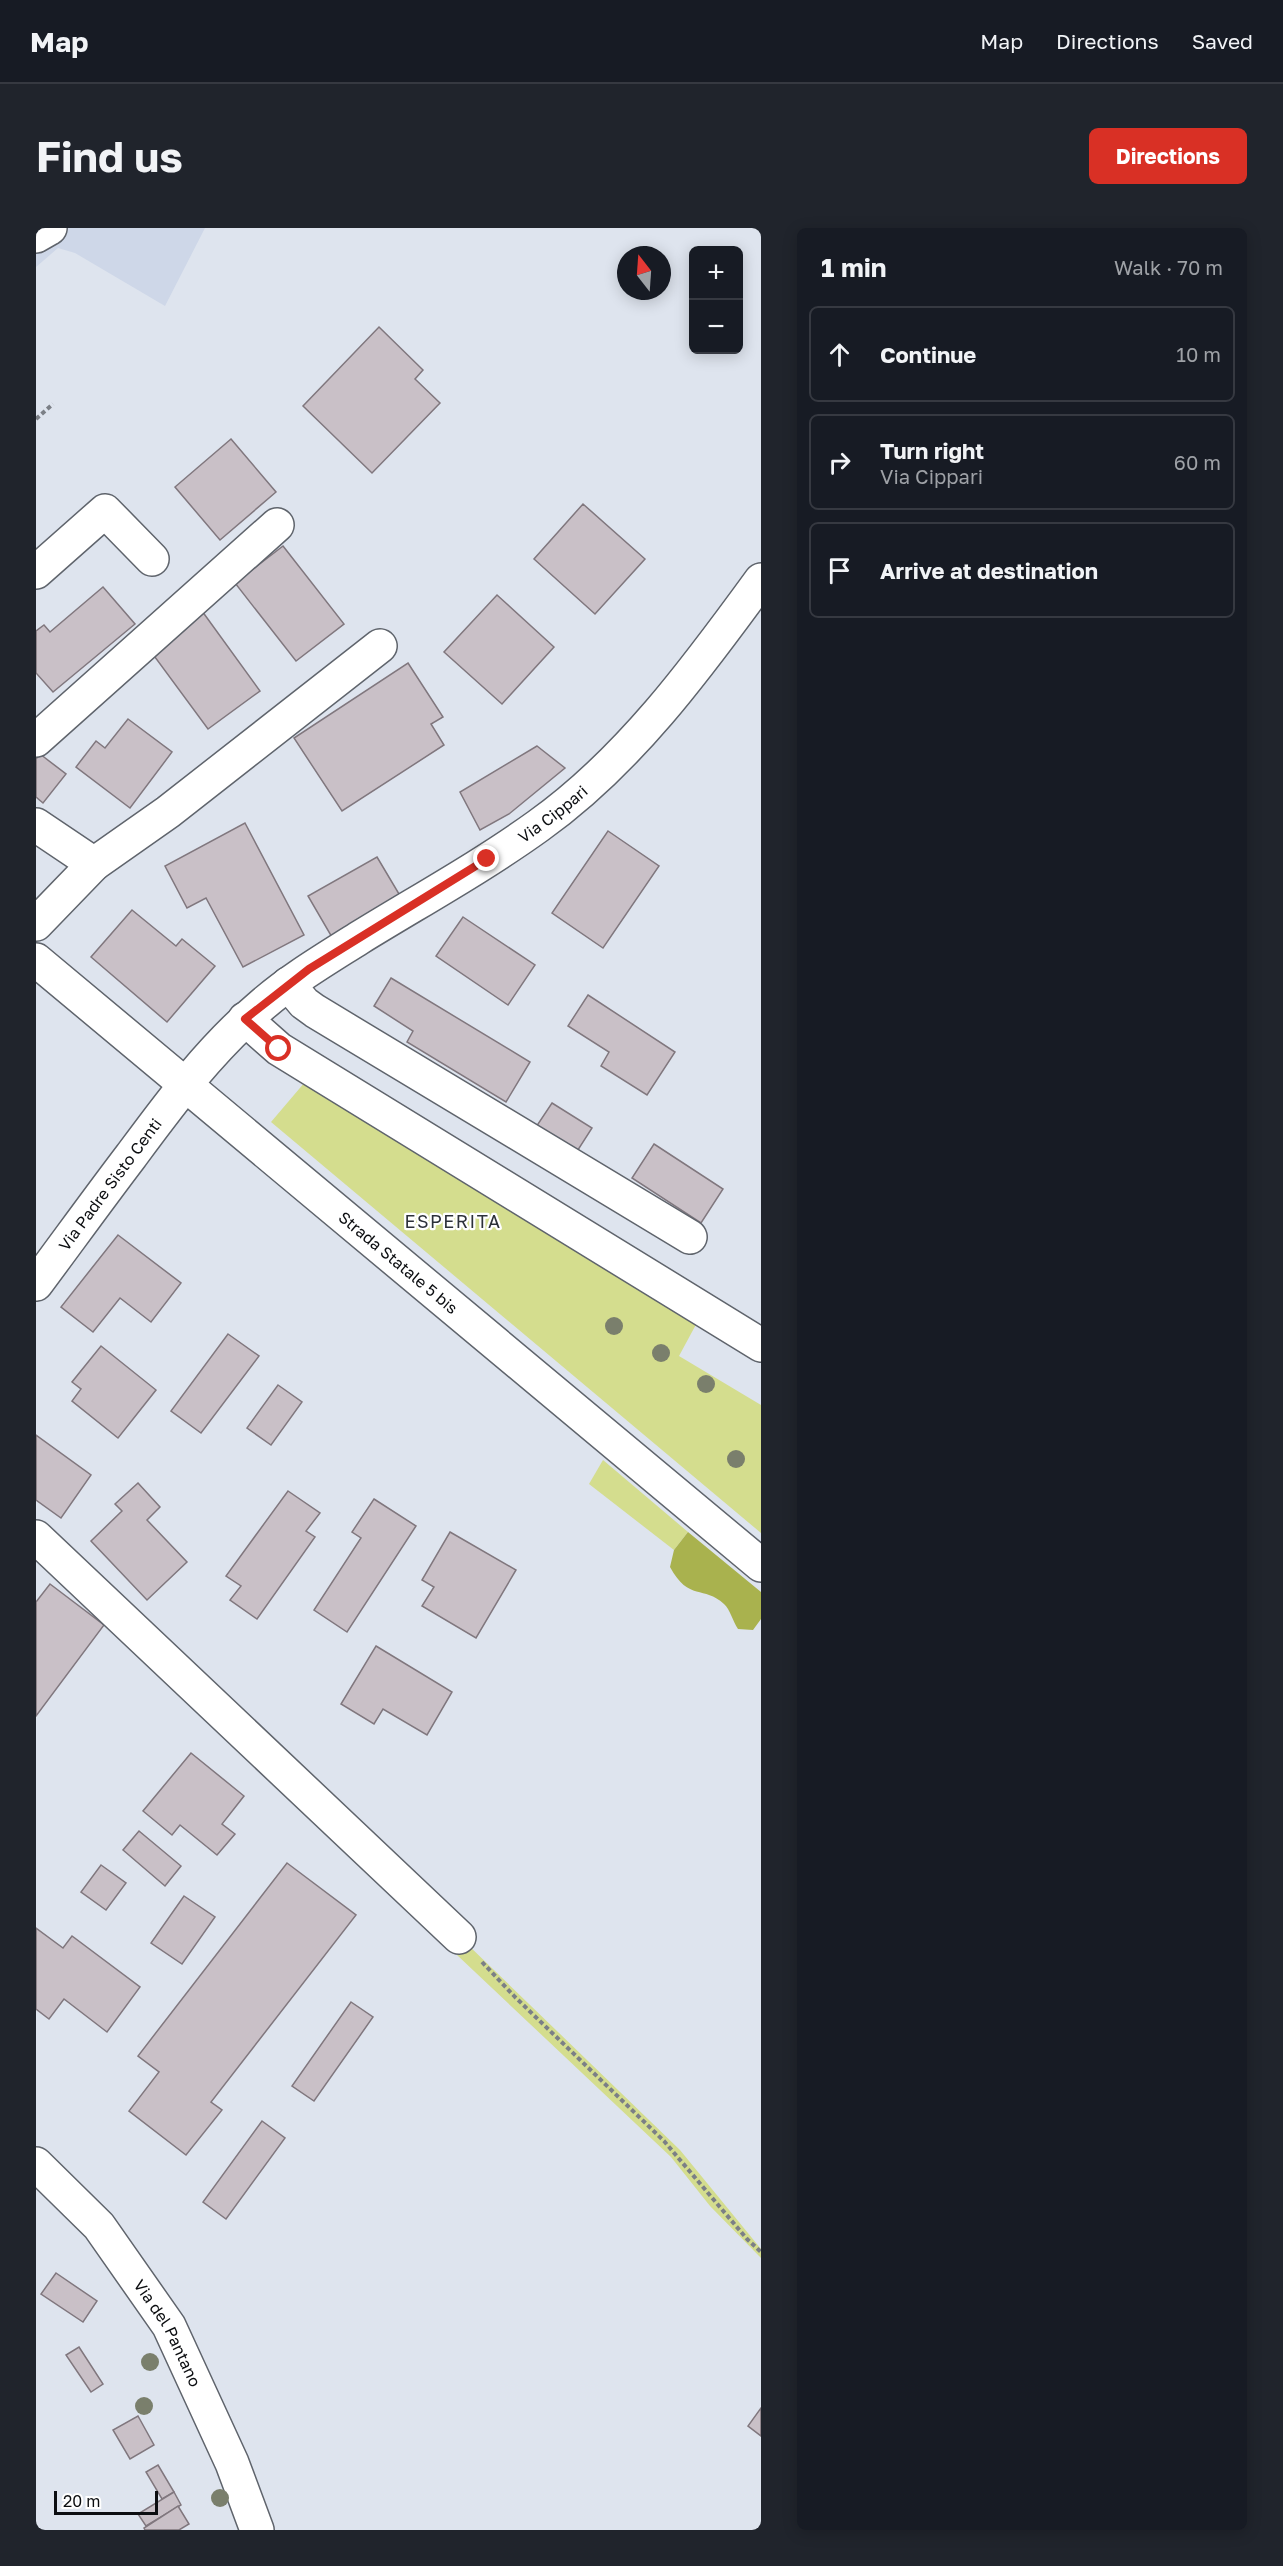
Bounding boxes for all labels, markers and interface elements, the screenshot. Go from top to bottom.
text: Map [30,25,88,58]
text: Map [980,28,1023,54]
text: Directions [1056,28,1159,54]
text: Saved [1192,28,1253,54]
button: Directions [1089,128,1247,184]
text: Find us [36,131,183,181]
north arrow [617,246,671,300]
map controls [689,246,743,354]
button: + [689,246,743,300]
text: 1 min [821,252,887,283]
text: Walk · 70 m [1114,255,1223,279]
button: − [689,300,743,354]
icon: ahead [823,338,856,371]
text: Continue [880,341,976,368]
text: 10 m [1176,342,1221,366]
text: Turn right [880,437,984,464]
icon: right [823,446,856,479]
text: 60 m [1174,450,1221,474]
text: Via Cippari [880,464,983,488]
icon: arrive [823,554,856,587]
text: Arrive at destination [880,557,1098,584]
street label: Via Cippari [514,781,592,847]
route end [473,845,499,871]
route start [265,1035,291,1061]
street label: Via Padre Sisto Centi [54,1114,166,1255]
street label: Strada Statale 5 bis [335,1207,462,1318]
district label: ESPERITA [405,1210,501,1232]
street label: Via del Pantano [129,2276,206,2390]
scale bar [54,2488,158,2516]
text: 20 m [63,2491,100,2511]

